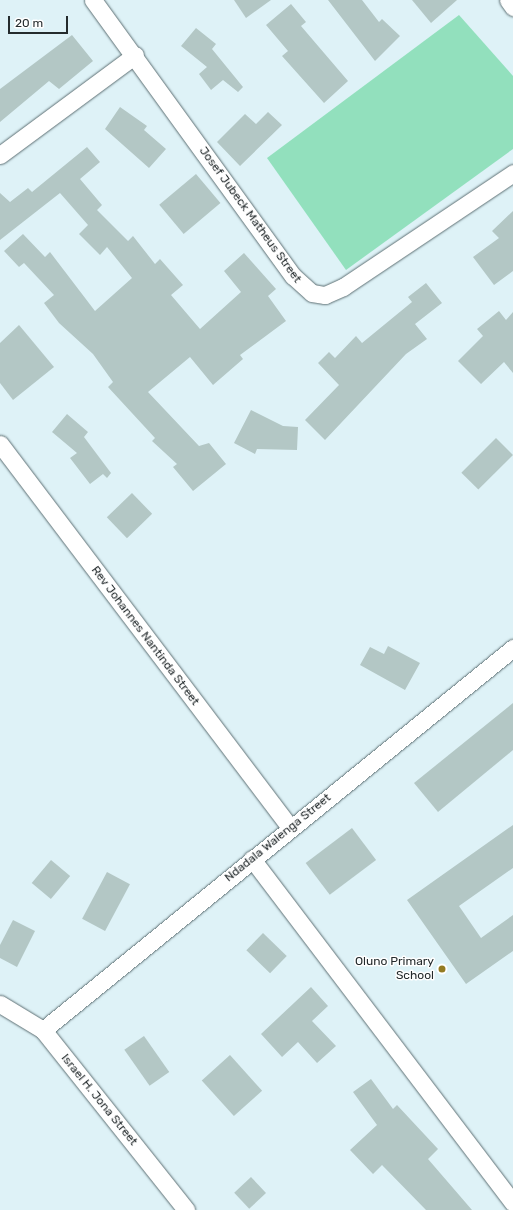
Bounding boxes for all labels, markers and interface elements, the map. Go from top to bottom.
scale bar [10,8,70,34]
text: 20 m [15,16,43,30]
street label: Josef Jubeck Matheus Street [196,144,304,286]
street label: Rev Johannes Nantinda Street [88,563,202,709]
street label: Ndadala Walenga Street [222,791,334,885]
place label: Oluno Primary School [355,955,434,983]
marker: Oluno Primary School [437,964,447,974]
street label: Israel H. Jona Street [58,1051,140,1149]

